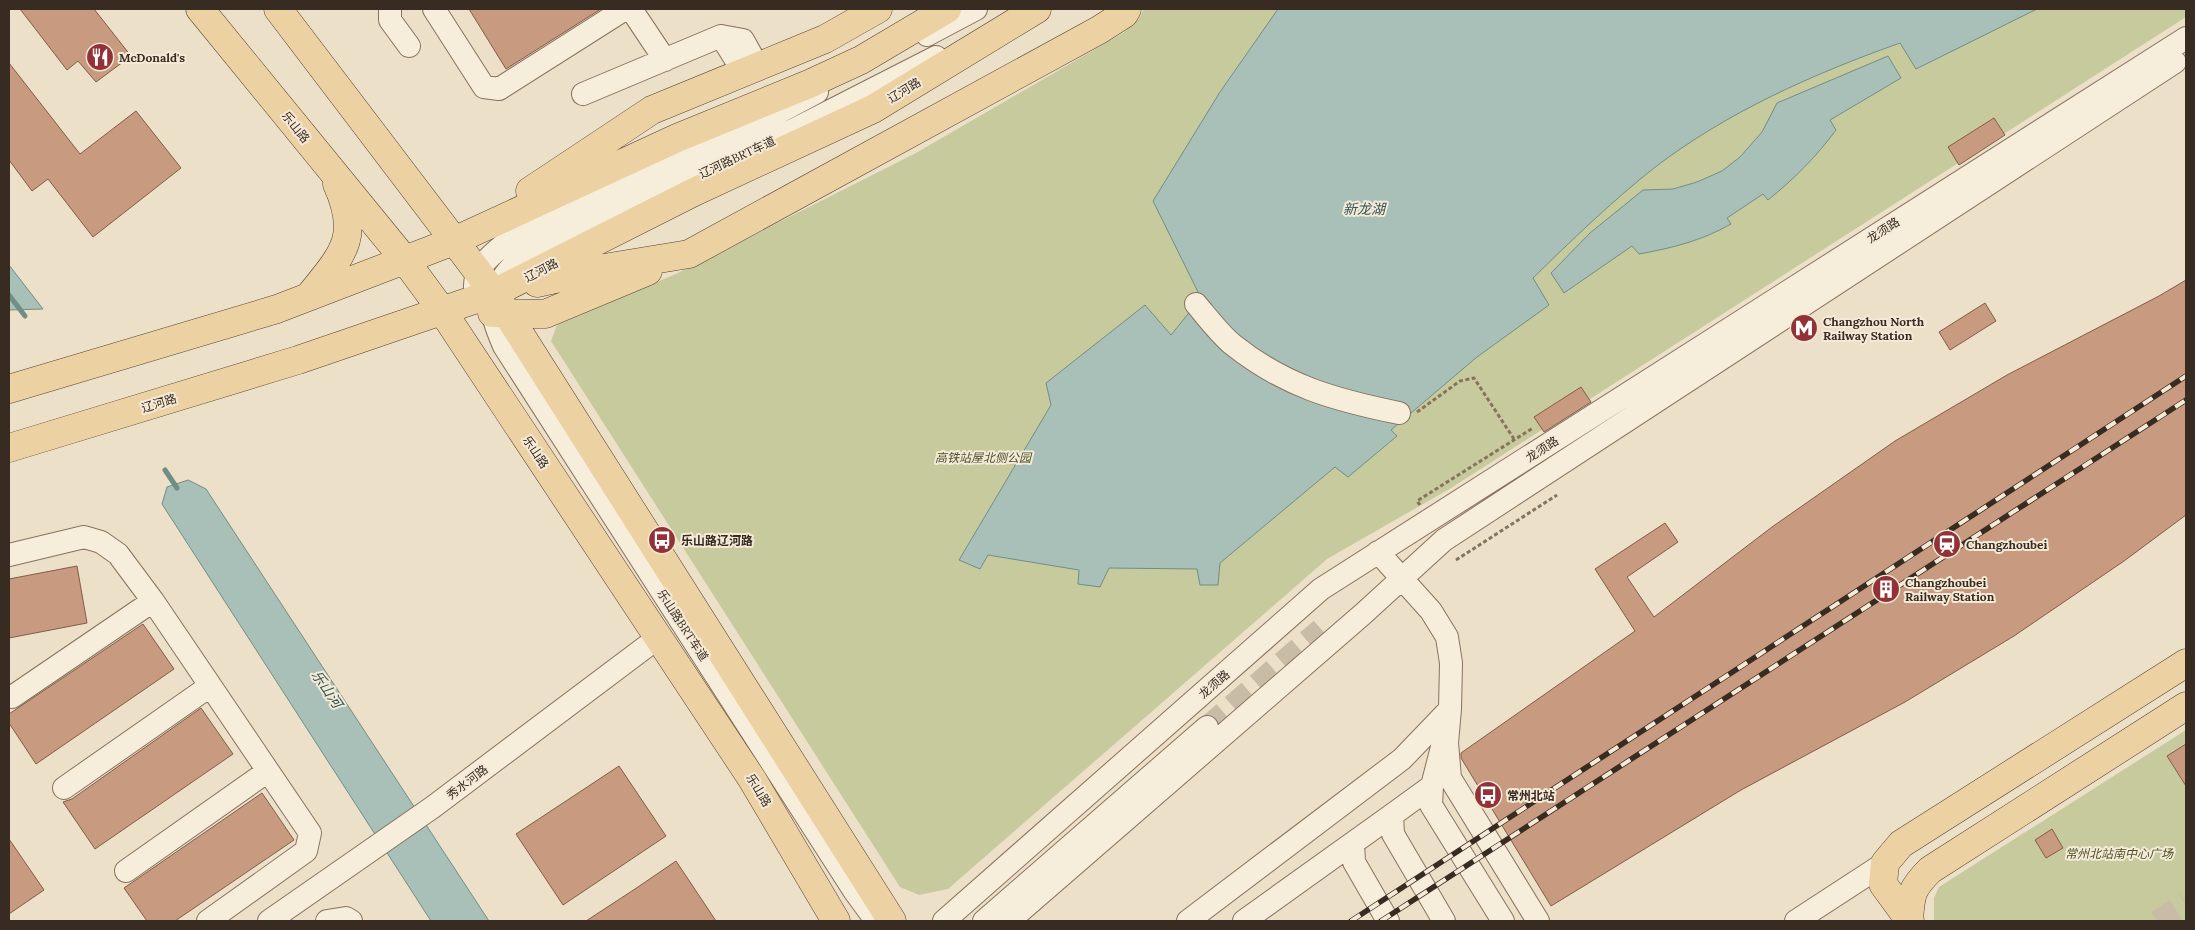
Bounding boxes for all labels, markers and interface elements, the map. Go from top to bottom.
restaurant icon: McDonald's [85,42,115,72]
place label: McDonald's [119,50,185,65]
street label: 辽河路 [885,74,923,106]
street label: 乐山路 [279,108,313,146]
street label: 辽河路BRT车道 [696,133,778,181]
water label: 新龙湖 [1343,200,1387,218]
street label: 龙须路 [1864,214,1902,246]
street label: 辽河路 [522,255,560,285]
metro station icon: Changzhou North Railway Station [1789,313,1819,343]
place label: Changzhou North Railway Station [1823,314,1925,343]
street label: 辽河路 [140,391,178,415]
street label: 乐山路 [520,433,552,471]
street label: 龙须路 [1523,433,1561,465]
park label: 高铁站屋北侧公园 [935,450,1033,465]
bus stop icon: 乐山路辽河路 [647,525,677,555]
station icon: Changzhoubei [1932,529,1962,559]
place label: 乐山路辽河路 [681,533,753,548]
place label: Changzhoubei [1966,537,2047,552]
building icon: Changzhoubei Railway Station [1871,574,1901,604]
place label: Changzhoubei Railway Station [1905,575,1995,604]
street label: 乐山路BRT车道 [654,586,712,664]
water label: 乐山河 [308,667,348,714]
street label: 龙须路 [1195,667,1233,701]
street label: 秀水河路 [443,762,491,802]
street label: 乐山路 [743,771,775,809]
bus stop icon: 常州北站 [1473,780,1503,810]
place label: 常州北站 [1507,788,1555,803]
park label: 常州北站南中心广场 [2065,846,2174,861]

